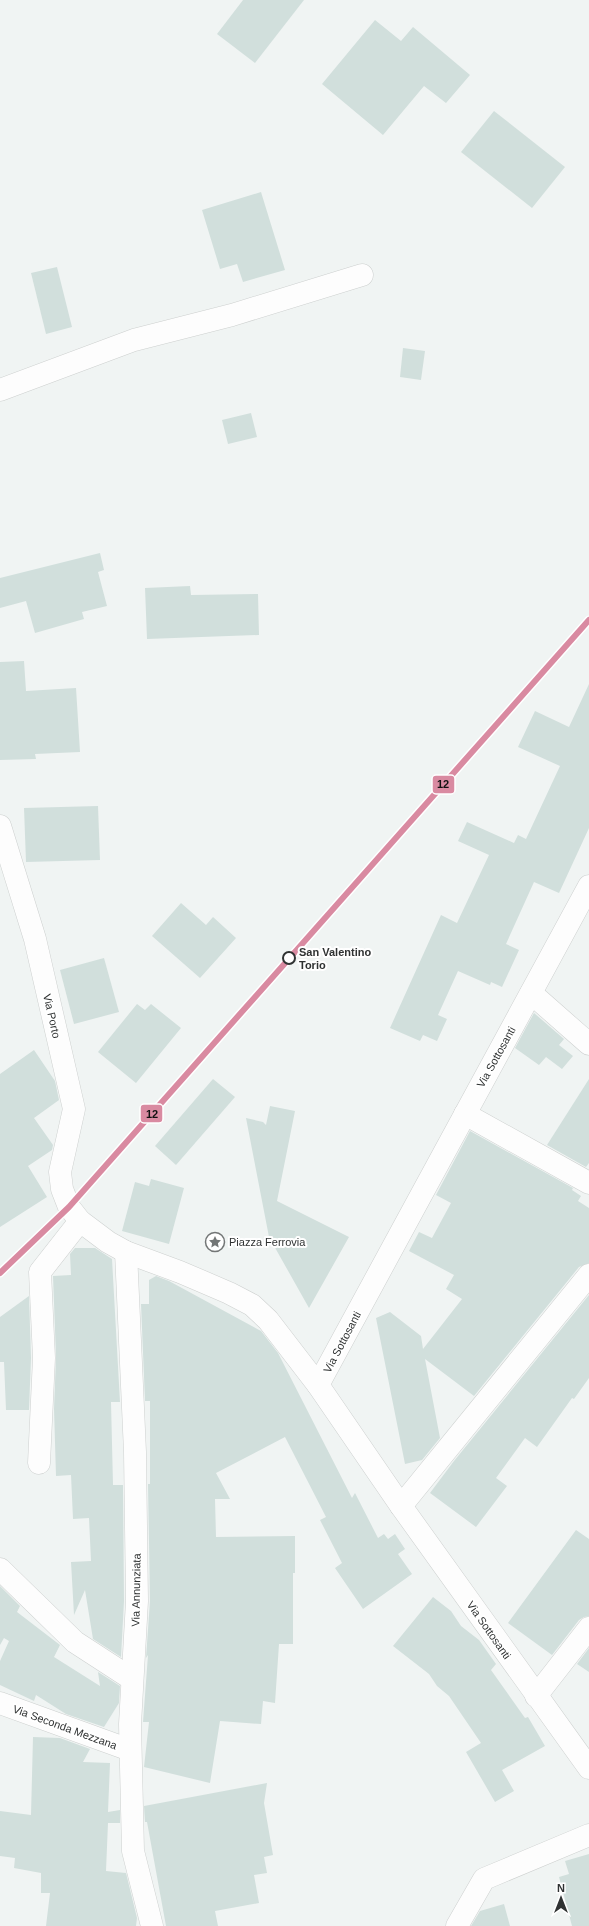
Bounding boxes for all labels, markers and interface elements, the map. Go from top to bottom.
line badge: 12 [432,775,455,794]
text: 12 [437,778,449,790]
place label: San Valentino Torio [299,946,371,971]
marker: San Valentino Torio [282,951,296,965]
street label: Via Porto [41,993,63,1039]
street label: Via Sottosanti [474,1024,518,1090]
line badge: 12 [140,1104,163,1123]
text: 12 [146,1108,158,1120]
place icon: Piazza Ferrovia [204,1231,226,1253]
place label: Piazza Ferrovia [229,1236,306,1248]
street label: Via Sottosanti [321,1309,363,1375]
street label: Via Annunziata [129,1552,143,1627]
street label: Via Sottosanti [465,1599,513,1661]
street label: Via Seconda Mezzana [11,1703,120,1752]
north arrow [541,1878,581,1918]
text: N [557,1882,565,1894]

